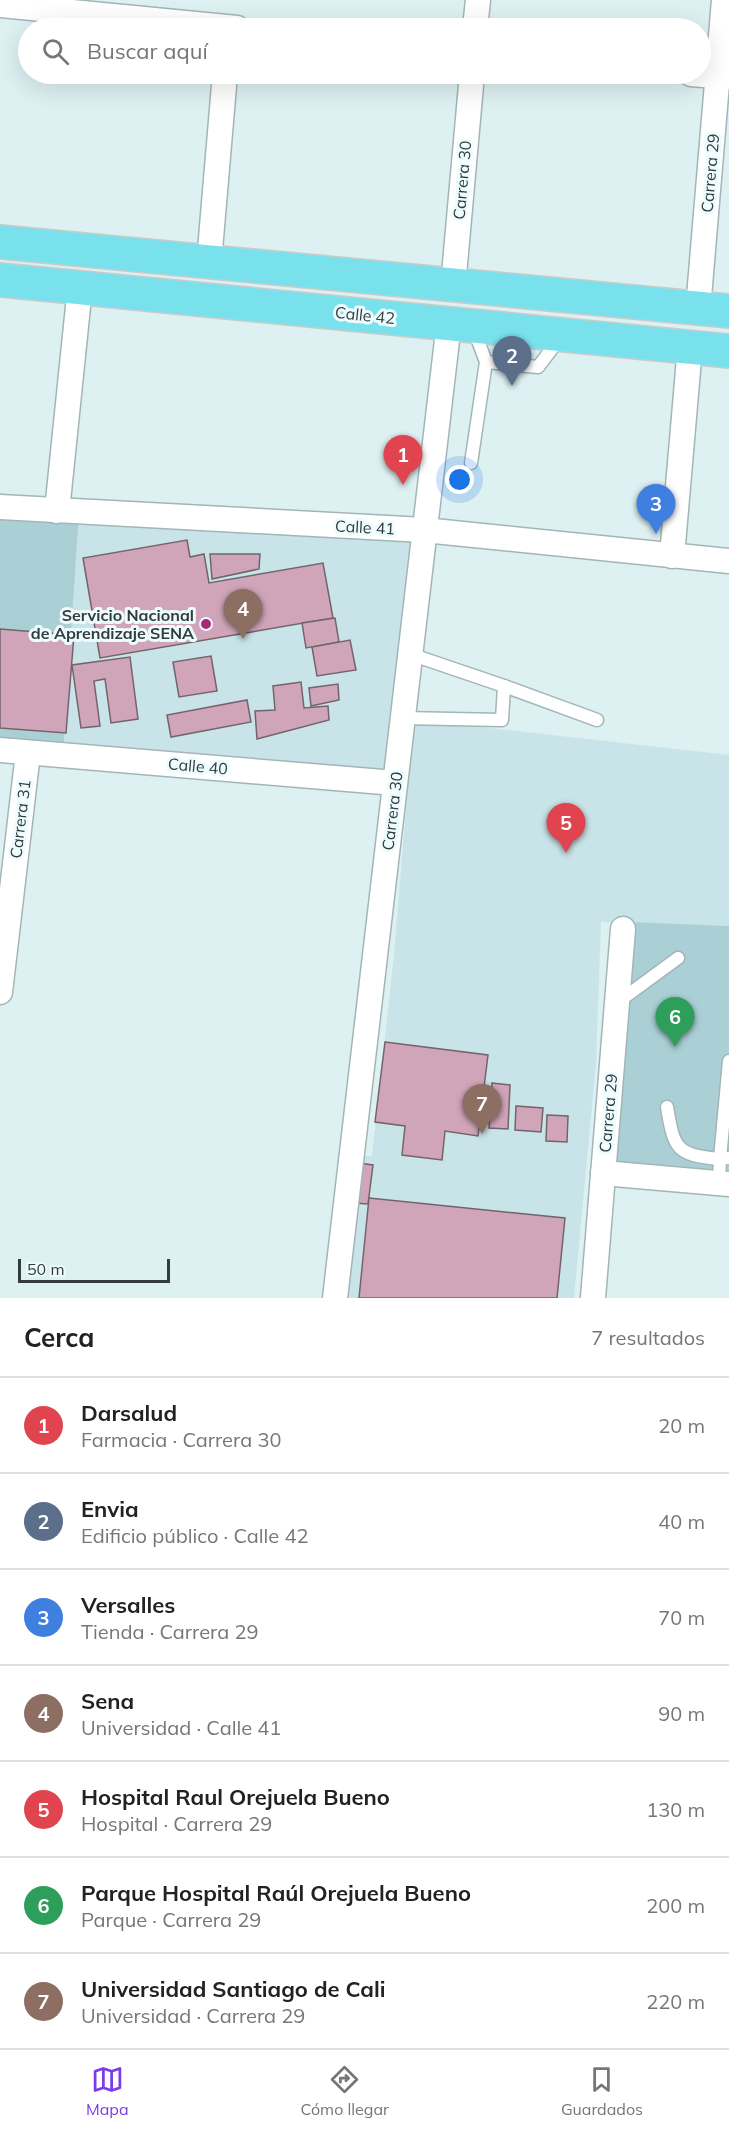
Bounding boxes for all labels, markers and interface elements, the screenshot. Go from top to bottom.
search box [18,18,711,84]
icon: search [39,35,72,68]
text: Buscar aquí [87,37,208,65]
street label: Carrera 29 [697,133,723,213]
street label: Carrera 30 [449,140,475,220]
street label: Calle 42 [334,302,396,328]
pin: 2 [492,336,532,386]
pin: 1 [384,436,422,485]
your location [445,465,474,494]
pin: 3 [636,484,676,534]
street label: Calle 41 [335,515,395,539]
pin: 4 [224,590,262,639]
place label: Servicio Nacional de Aprendizaje SENA [31,605,194,643]
marker: Servicio Nacional de Aprendizaje SENA [199,617,213,631]
street label: Calle 40 [167,753,229,779]
street label: Carrera 30 [377,770,407,852]
street label: Carrera 31 [5,778,35,860]
pin: 5 [546,804,586,853]
pin: 6 [656,998,694,1047]
street label: Carrera 29 [595,1073,621,1153]
pin: 7 [462,1084,502,1134]
scale bar [18,1256,170,1284]
text: 50 m [27,1259,64,1279]
text: Cerca [24,1321,94,1354]
text: 7 resultados [591,1325,705,1350]
text: Darsalud [81,1399,177,1427]
text: 1 [38,1413,50,1438]
text: 20 m [658,1413,705,1438]
text: Farmacia · Carrera 30 [81,1427,281,1452]
text: Envia [81,1495,139,1523]
text: 2 [38,1509,50,1534]
text: 40 m [658,1509,705,1534]
text: Edificio público · Calle 42 [81,1523,308,1548]
text: Versalles [81,1591,175,1619]
text: 3 [38,1605,50,1630]
text: 70 m [658,1605,705,1630]
text: Tienda · Carrera 29 [81,1619,259,1644]
text: Sena [81,1687,134,1715]
text: 4 [38,1701,50,1726]
text: 90 m [658,1701,705,1726]
text: Universidad · Calle 41 [81,1715,281,1740]
text: Hospital Raul Orejuela Bueno [81,1783,390,1811]
text: 5 [38,1797,50,1822]
text: 130 m [646,1797,705,1822]
text: Hospital · Carrera 29 [81,1811,272,1836]
text: Parque Hospital Raúl Orejuela Bueno [81,1879,471,1907]
text: 6 [38,1893,50,1918]
text: 200 m [646,1893,705,1918]
text: Parque · Carrera 29 [81,1907,261,1932]
text: Universidad Santiago de Cali [81,1975,385,2003]
text: 7 [38,1989,50,2014]
text: 220 m [646,1989,705,2014]
text: Universidad · Carrera 29 [81,2003,305,2028]
tab: Mapa [86,2063,129,2119]
tab: Cómo llegar [301,2063,389,2119]
tab: Guardados [561,2063,643,2119]

